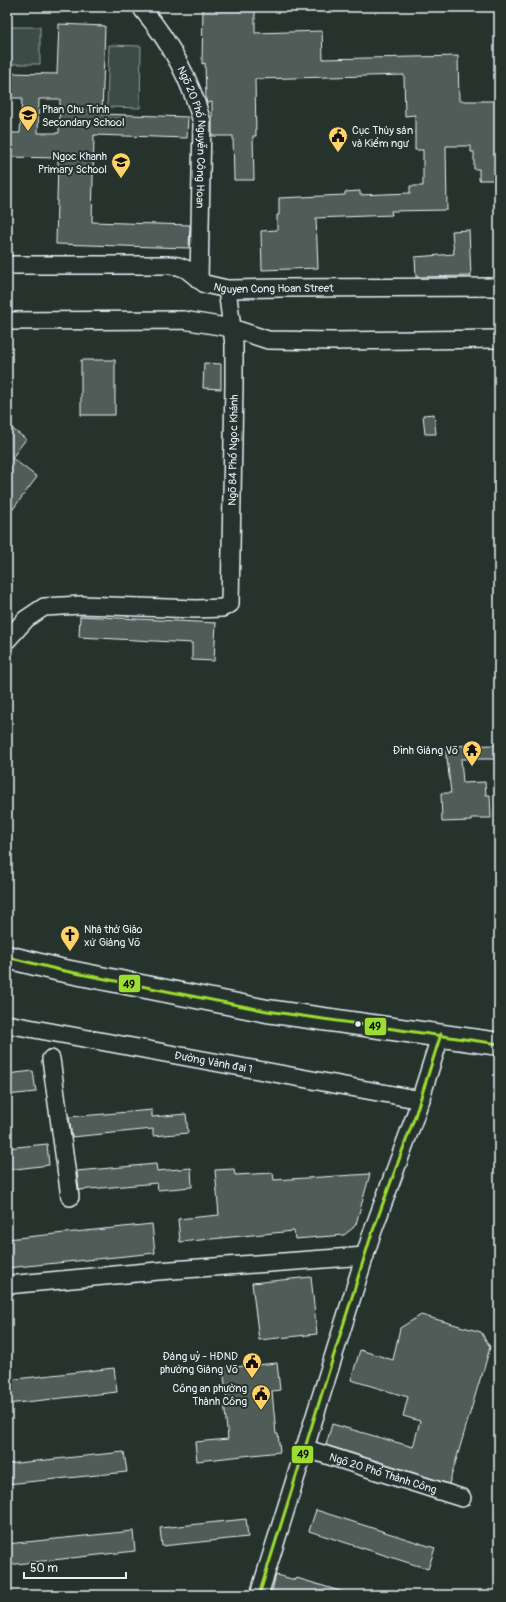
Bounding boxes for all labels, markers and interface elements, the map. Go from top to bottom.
street label: Ngõ 20 Phố Nguyễn Công Hoan [175,64,209,208]
place label: Phan Chu Trinh Secondary School [42,103,125,129]
school or university icon: Phan Chu Trinh Secondary School [17,104,39,132]
place label: Cục Thủy sản và Kiểm ngư [351,124,413,150]
public building icon: Cục Thủy sản và Kiểm ngư [327,125,349,153]
place label: Ngoc Khanh Primary School [38,150,107,176]
school or university icon: Ngoc Khanh Primary School [110,151,132,179]
street label: Nguyen Cong Hoan Street [213,280,334,296]
street label: Ngõ 84 Phố Ngọc Khánh [225,394,240,506]
temple icon: Đình Giảng Võ [461,739,483,767]
place label: Đình Giảng Võ [393,744,458,757]
place label: Nhà thờ Giáo xứ Giảng Võ [84,923,143,949]
church icon: Nhà thờ Giáo xứ Giảng Võ [59,924,81,952]
line badge: 49 [118,974,141,993]
text: 49 [122,978,135,991]
line badge: 49 [364,1017,387,1036]
unlabelled marker [353,1019,363,1029]
text: 49 [368,1020,381,1033]
street label: Đường Vành đai 1 [173,1048,254,1075]
place label: Đảng uỷ - HĐND phường Giảng Võ [160,1350,238,1376]
public building icon: Đảng uỷ - HĐND phường Giảng Võ [241,1351,263,1379]
place label: Công an phường Thành Công [173,1382,247,1408]
public building icon: Công an phường Thành Công [250,1383,272,1411]
line badge: 49 [291,1445,314,1464]
text: 49 [296,1448,309,1461]
street label: Ngõ 20 Phố Thành Công [328,1450,439,1496]
scale bar [24,1554,126,1580]
text: 50 m [30,1561,58,1576]

